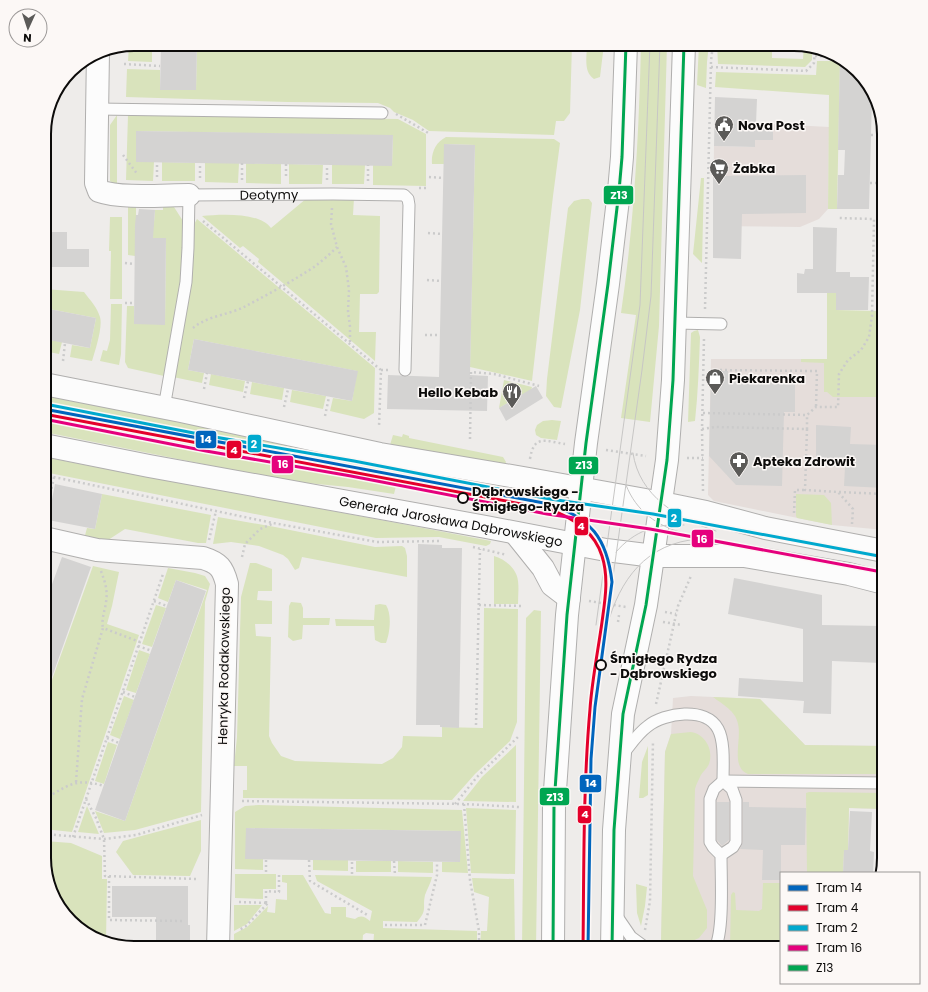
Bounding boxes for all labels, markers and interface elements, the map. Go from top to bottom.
north arrow [8,8,48,48]
text: N [23,30,32,46]
public building icon: Nova Post [713,114,735,142]
place label: Nova Post [738,116,805,135]
supermarket icon: Żabka [708,157,730,185]
place label: Żabka [733,159,775,178]
street label: Deotymy [240,185,299,204]
line badge: Z13 [603,185,634,205]
text: Z13 [610,187,628,203]
shop icon: Piekarenka [704,367,726,395]
place label: Piekarenka [729,369,805,388]
restaurant icon: Hello Kebab [501,381,523,409]
place label: Hello Kebab [418,383,498,402]
line badge: 14 [195,430,217,449]
text: 14 [200,431,212,447]
line badge: 2 [247,434,262,453]
text: 2 [251,436,257,452]
line badge: 4 [226,440,242,459]
text: 4 [230,442,238,458]
pharmacy icon: Apteka Zdrowit [728,450,750,478]
place label: Apteka Zdrowit [753,452,855,471]
line badge: 16 [271,455,294,474]
text: 16 [277,456,289,472]
line badge: Z13 [568,456,599,475]
text: Z13 [575,457,593,473]
place label: Dąbrowskiego - Śmigłego-Rydza [472,482,584,516]
street label: Generała Jarosława Dąbrowskiego [338,491,564,551]
marker: Dąbrowskiego - Śmigłego-Rydza [457,492,469,504]
line badge: 2 [667,508,682,528]
text: 2 [671,510,677,526]
line badge: 4 [574,516,589,536]
text: 4 [577,518,585,534]
line badge: 16 [691,529,714,548]
text: 16 [696,531,708,547]
street label: Henryka Rodakowskiego [213,587,235,745]
place label: Śmigłego Rydza - Dąbrowskiego [610,649,717,683]
marker: Śmigłego Rydza - Dąbrowskiego [595,659,607,671]
line badge: 14 [579,774,602,793]
text: 14 [585,775,597,791]
line badge: Z13 [539,787,570,806]
text: Z13 [546,789,564,805]
line badge: 4 [577,805,592,824]
text: 4 [581,806,589,822]
legend [780,872,920,984]
text: Tram 14 [816,879,862,896]
text: Tram 4 [816,899,859,916]
text: Tram 2 [816,919,858,936]
text: Tram 16 [816,939,862,956]
text: Z13 [816,959,833,976]

